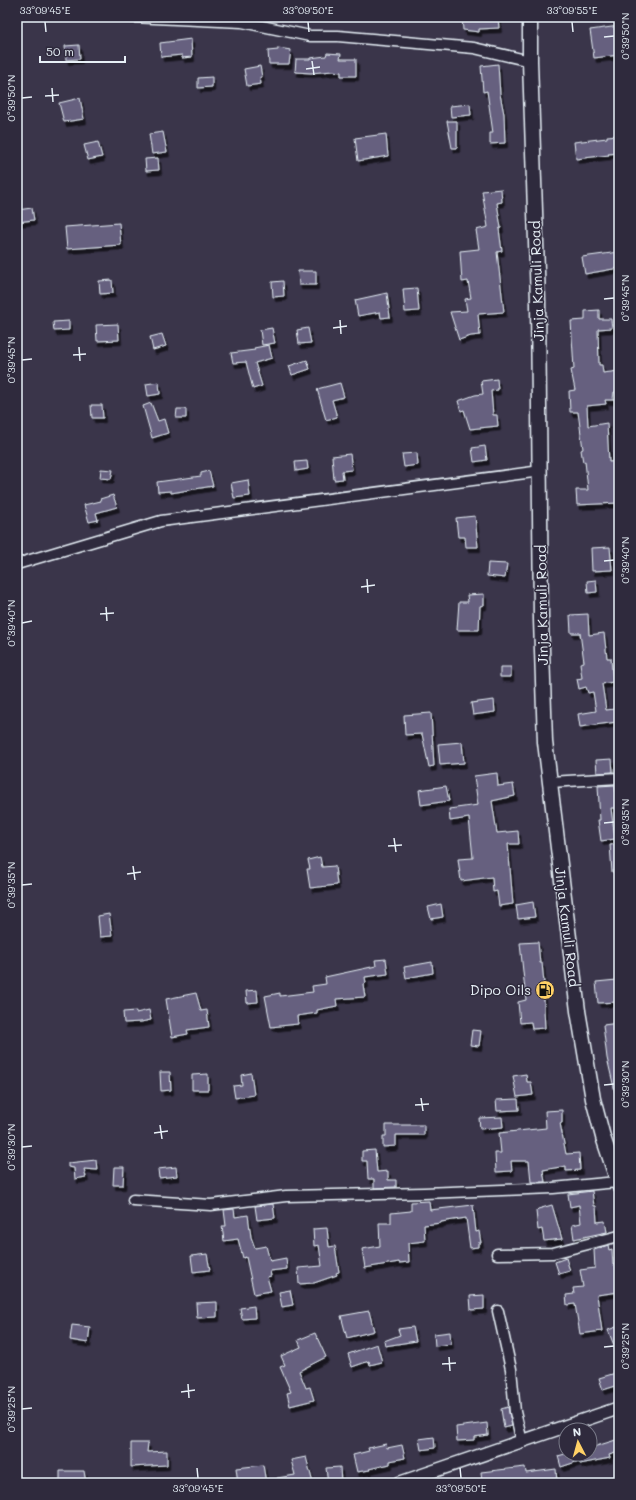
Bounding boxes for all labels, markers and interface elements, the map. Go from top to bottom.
text: 33°09'45"E [20,3,71,17]
text: 33°09'50"E [282,3,334,17]
text: 33°09'55"E [547,3,598,17]
text: 0°39'50"N [618,13,632,59]
scale bar [40,38,125,64]
text: 50 m [46,43,74,59]
text: 0°39'50"N [4,75,18,121]
street label: Jinja Kamuli Road [525,220,548,342]
text: 0°39'45"N [618,275,632,321]
text: 0°39'45"N [4,337,18,383]
text: 0°39'40"N [618,537,632,583]
street label: Jinja Kamuli Road [531,544,552,666]
text: 0°39'40"N [4,600,18,646]
text: 0°39'35"N [618,799,632,845]
text: 0°39'35"N [4,862,18,908]
street label: Jinja Kamuli Road [551,866,584,988]
fuel station icon: Dipo Oils [534,979,556,1001]
place label: Dipo Oils [470,980,531,999]
text: 0°39'30"N [618,1061,632,1107]
text: 0°39'30"N [4,1124,18,1170]
text: 0°39'25"N [618,1323,632,1369]
text: 0°39'25"N [4,1386,18,1432]
north arrow [558,1422,598,1462]
text: N [572,1424,582,1439]
text: 33°09'45"E [173,1481,224,1495]
text: 33°09'50"E [435,1481,487,1495]

